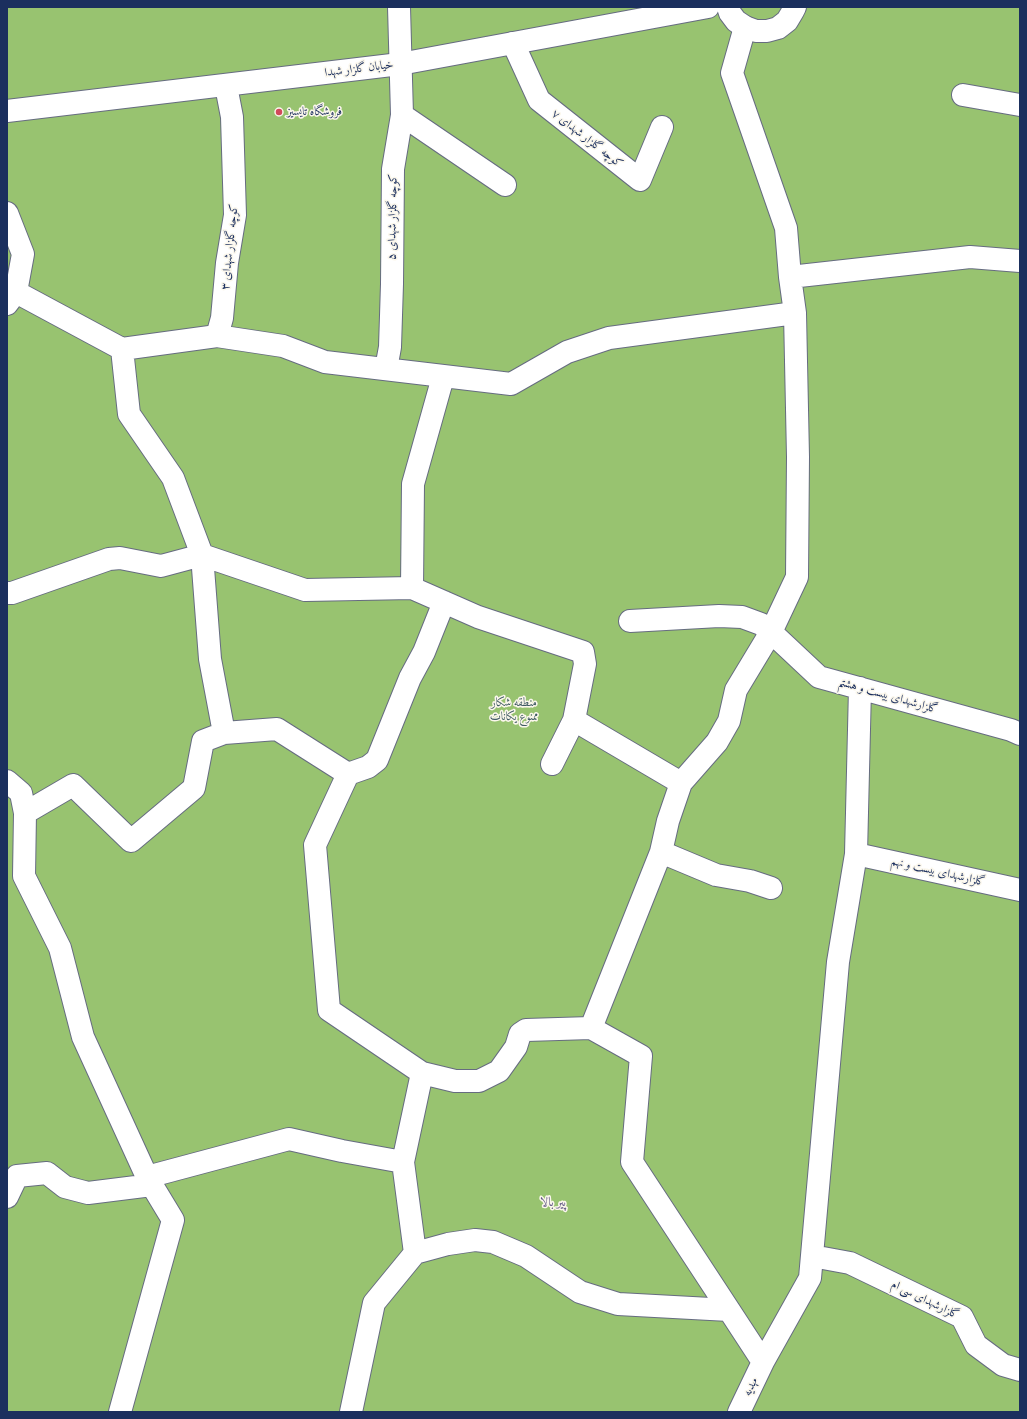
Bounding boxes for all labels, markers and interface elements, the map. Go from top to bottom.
street label: خیابان گلزار شهدا [324,58,394,80]
place label: فروشگاه تایسیز [287,105,342,119]
marker: فروشگاه تایسیز [274,107,284,117]
street label: کوچه گلزار شهدای ۷ [548,107,626,171]
street label: کوچه گلزار شهدای ۵ [385,174,401,260]
street label: کوچه گلزار شهدای ۳ [218,203,242,291]
street label: گلزارشهدای بیست و هشتم [837,675,939,717]
park label: منطقه شکار ممنوع یکانات [490,696,538,724]
street label: گلزارشهدای بیست و نهم [890,854,986,890]
district label: پیر بالا [540,1195,566,1211]
street label: گلزارشهدای سی ام [889,1277,961,1323]
street label: مهدیه [740,1375,762,1399]

